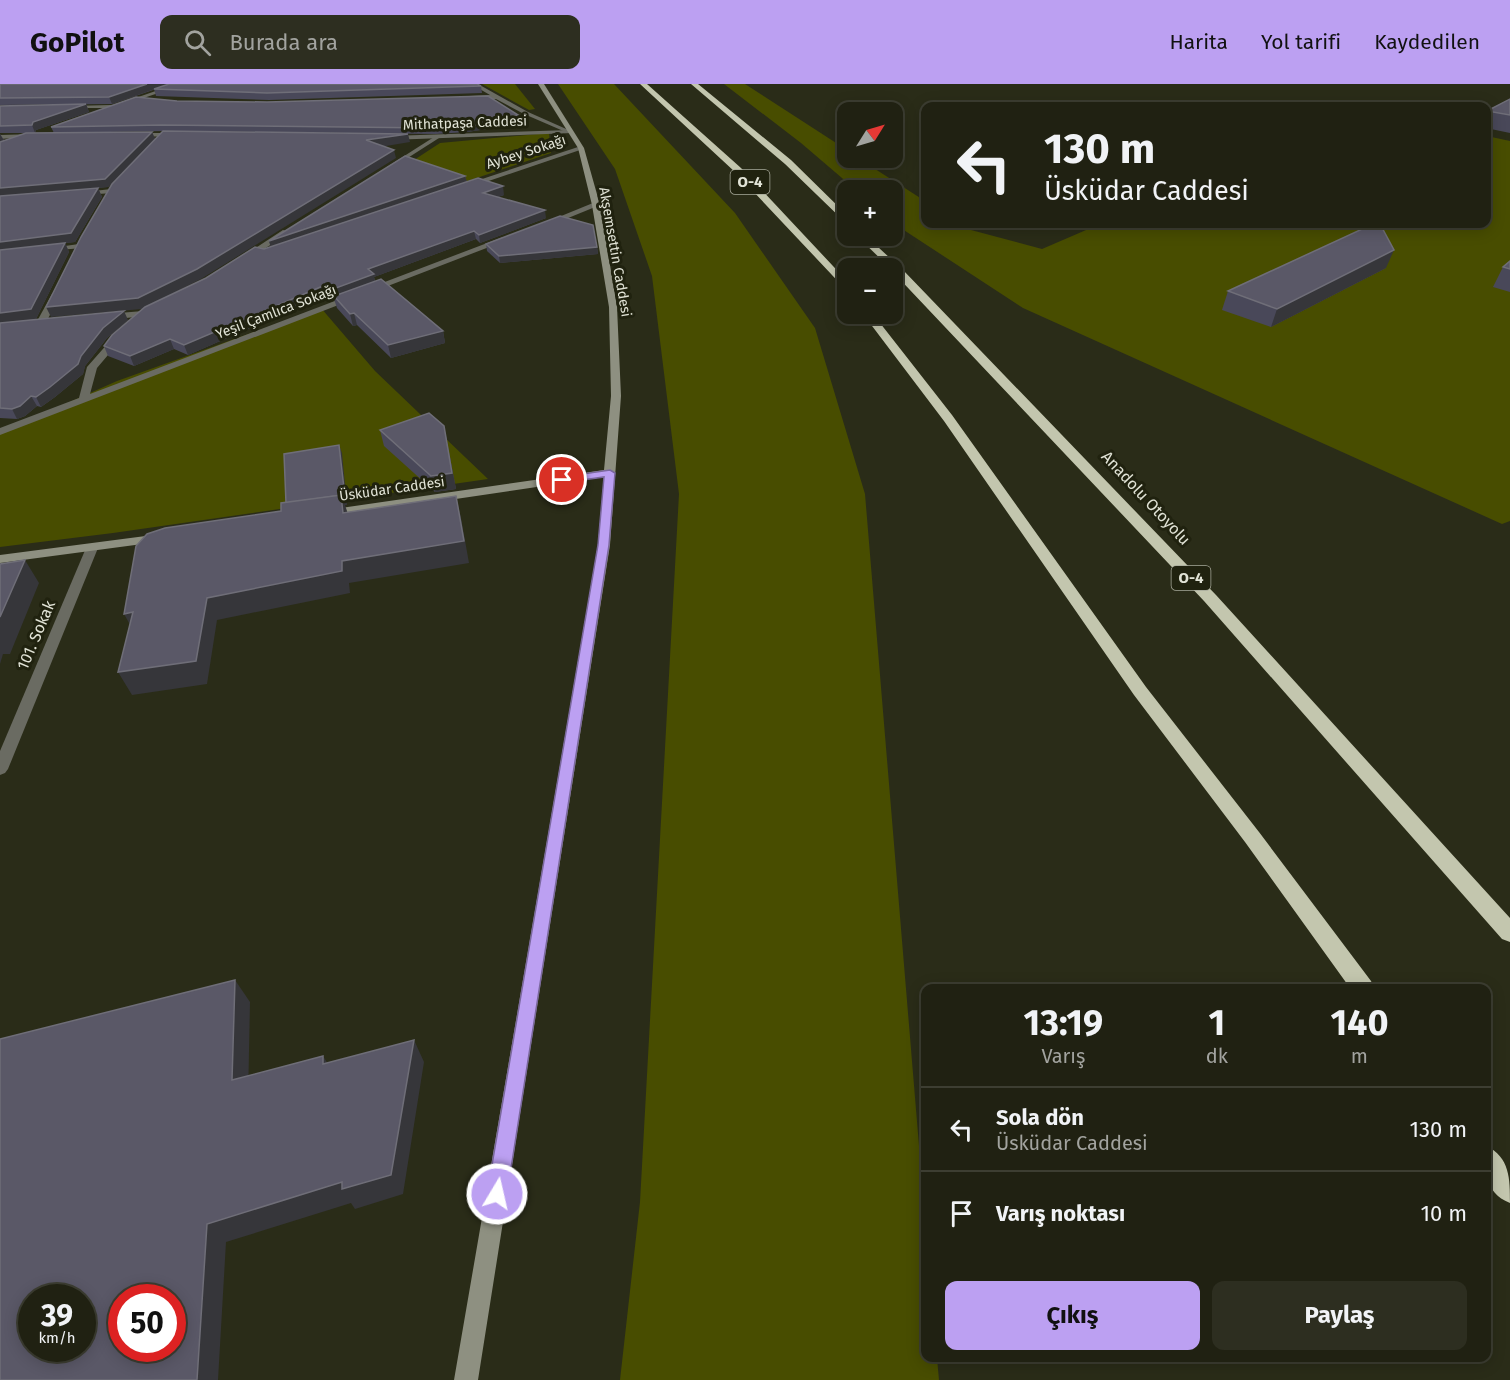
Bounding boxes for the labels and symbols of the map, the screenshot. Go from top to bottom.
north arrow [837,102,903,168]
street label: Mithatpaşa Caddesi [403,112,527,134]
street label: Aybey Sokağı [484,131,568,173]
road number: O-4 [730,170,770,194]
street label: Akşemsettin Caddesi [595,186,635,318]
street label: Yeşil Çamlıca Sokağı [213,281,339,343]
street label: Anadolu Otoyolu [1098,447,1194,549]
pin [536,454,587,505]
street label: Üsküdar Caddesi [338,472,446,505]
road number: O-4 [1172,566,1210,590]
street label: 101. Sokak [13,597,59,672]
position arrow [465,1162,529,1226]
speed limit sign: 50 [108,1284,186,1362]

